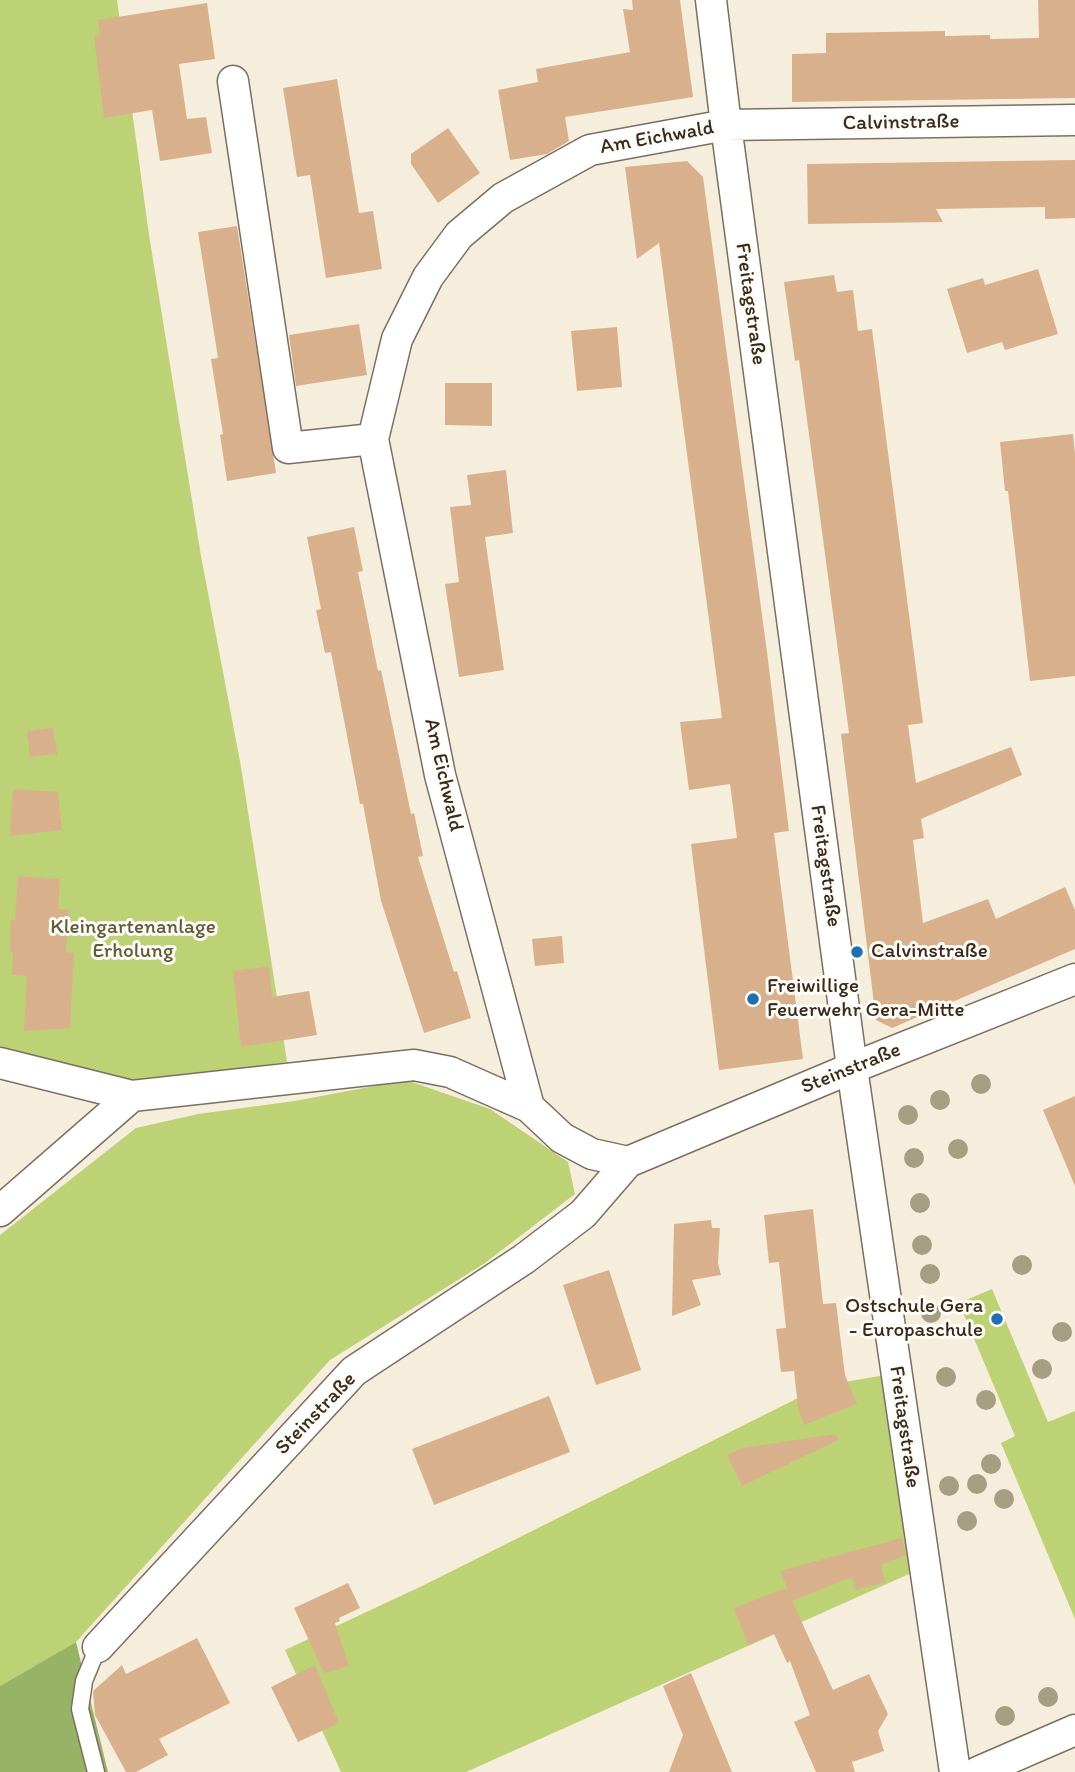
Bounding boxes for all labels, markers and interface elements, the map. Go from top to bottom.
street label: Calvinstraße [842,109,960,137]
street label: Am Eichwald [598,116,716,160]
street label: Freitagstraße [729,241,771,367]
street label: Am Eichwald [418,716,468,834]
street label: Freitagstraße [804,803,846,929]
park label: Kleingartenanlage Erholung [50,915,216,965]
place label: Calvinstraße [871,939,988,965]
marker: Calvinstraße [849,944,865,960]
place label: Freiwillige Feuerwehr Gera-Mitte [767,974,964,1024]
marker: Freiwillige Feuerwehr Gera-Mitte [745,991,761,1007]
street label: Steinstraße [797,1038,905,1100]
place label: Ostschule Gera - Europaschule [845,1294,983,1344]
marker: Ostschule Gera - Europaschule [989,1311,1005,1327]
street label: Freitagstraße [883,1364,925,1490]
street label: Steinstraße [270,1367,362,1461]

